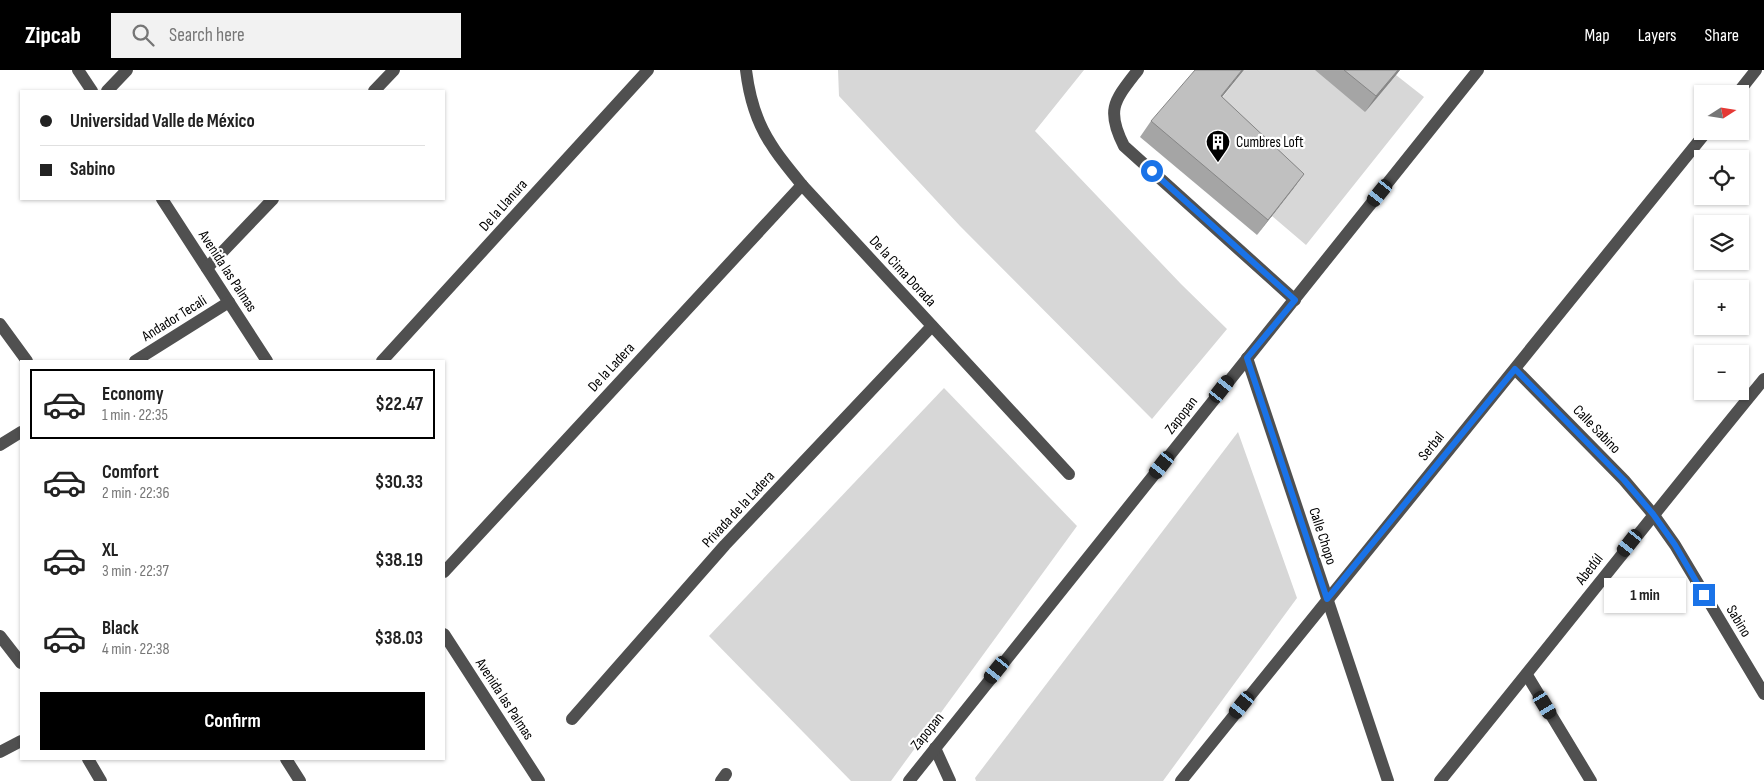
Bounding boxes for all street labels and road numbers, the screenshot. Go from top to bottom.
street label: De la Llanura [475,175,532,235]
street label: Avenida las Palmas [194,226,261,316]
street label: De la Cima Dorada [865,232,940,311]
street label: Andador Tecali [137,291,210,346]
street label: De la Ladera [584,339,639,396]
street label: Zapopan [1161,393,1202,438]
street label: Calle Sabino [1569,401,1625,458]
street label: Serbal [1414,428,1449,465]
street label: Privada de la Ladera [698,467,779,552]
street label: Calle Chopo [1304,505,1341,567]
street label: Abedúl [1571,550,1607,589]
street label: Sabino [1722,602,1755,641]
street label: Avenida las Palmas [471,654,538,744]
street label: Zapopan [907,709,948,754]

